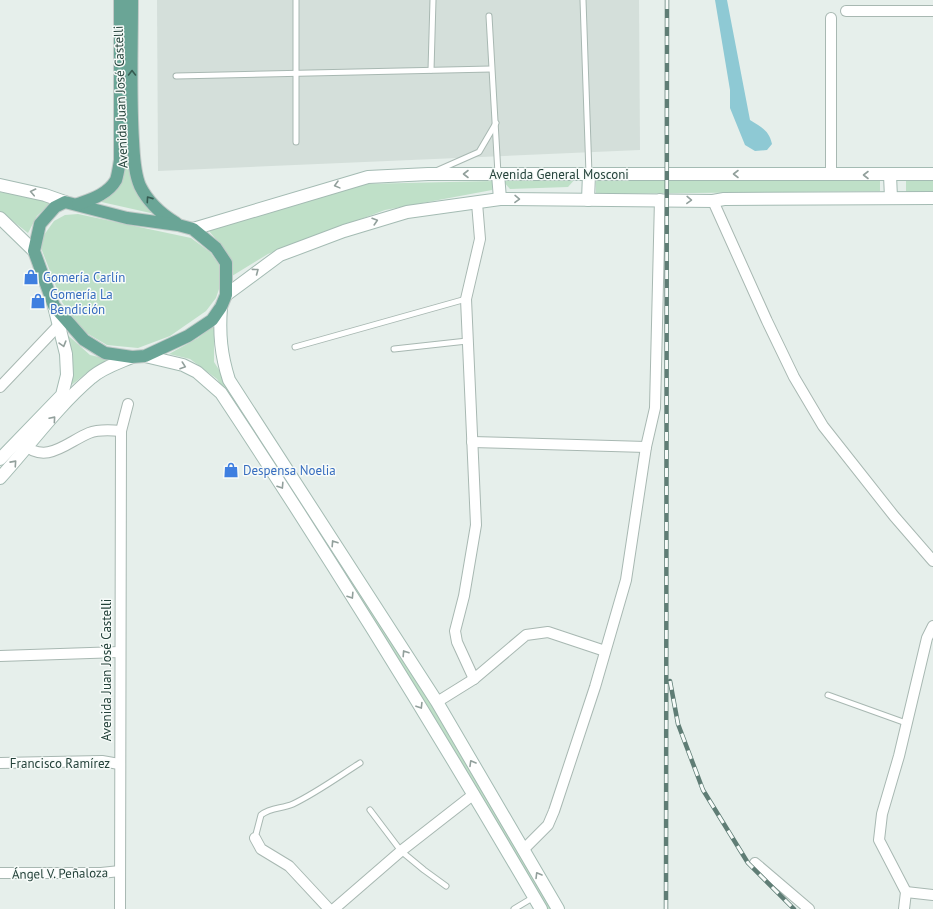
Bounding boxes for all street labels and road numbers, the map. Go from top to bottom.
street label: Avenida Juan José Castelli [110,25,131,169]
street label: Avenida General Mosconi [489,166,629,183]
street label: Avenida Juan José Castelli [98,599,115,741]
street label: Francisco Ramírez [10,755,110,772]
street label: Ángel V. Peñaloza [12,864,108,883]

